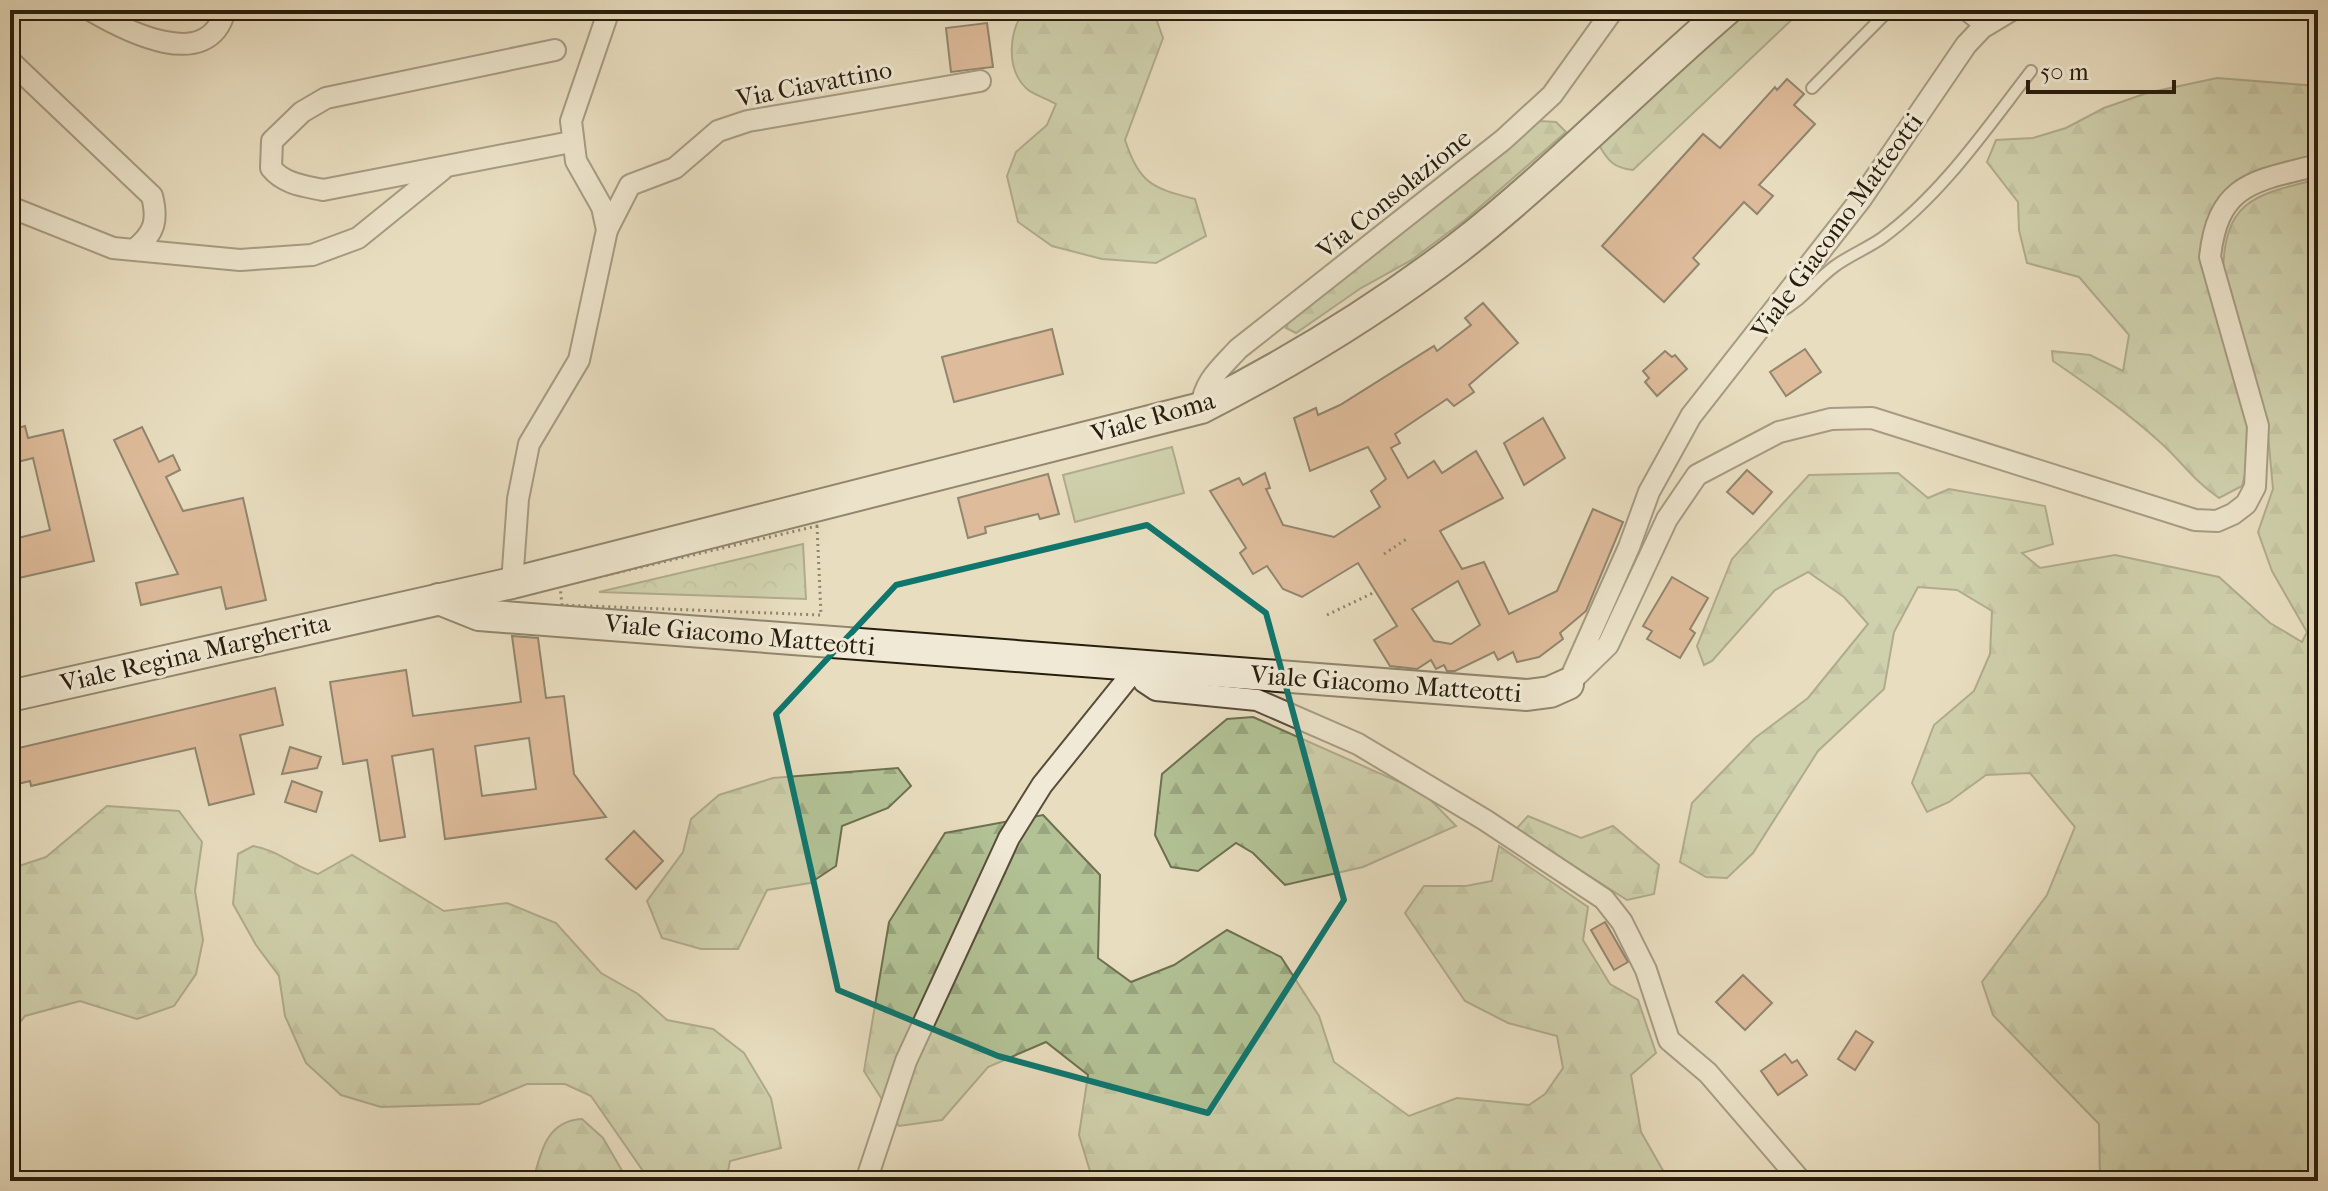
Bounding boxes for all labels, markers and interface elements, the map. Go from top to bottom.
scale bar [2028,44,2174,94]
street label: Via Ciavattino [733,54,894,114]
text: 50 m [2040,58,2089,86]
street label: Viale Giacomo Matteotti [1744,107,1929,346]
street label: Via Consolazione [1310,122,1477,266]
street label: Viale Roma [1087,384,1219,450]
street label: Viale Regina Margherita [56,607,334,699]
street label: Viale Giacomo Matteotti [602,608,877,662]
street label: Viale Giacomo Matteotti [1249,659,1523,709]

